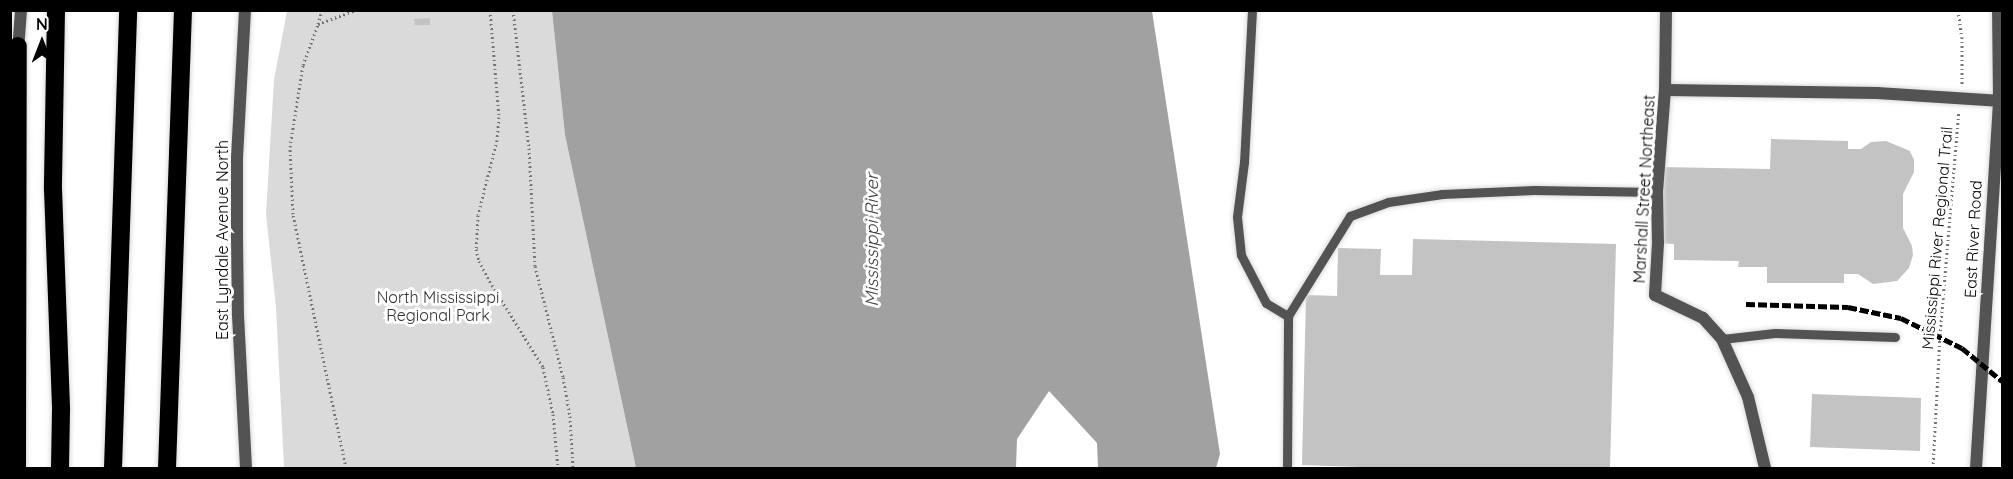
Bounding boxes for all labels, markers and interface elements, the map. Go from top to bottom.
north arrow [12,12,72,72]
text: N [36,14,48,34]
street label: Marshall Street Northeast [1629,94,1659,284]
street label: Mississippi River Regional Trail [1918,126,1956,350]
street label: East Lyndale Avenue North [212,140,232,340]
water label: Mississippi River [861,173,883,307]
street label: East River Road [1960,180,1986,298]
park label: North Mississippi Regional Park [377,287,499,325]

